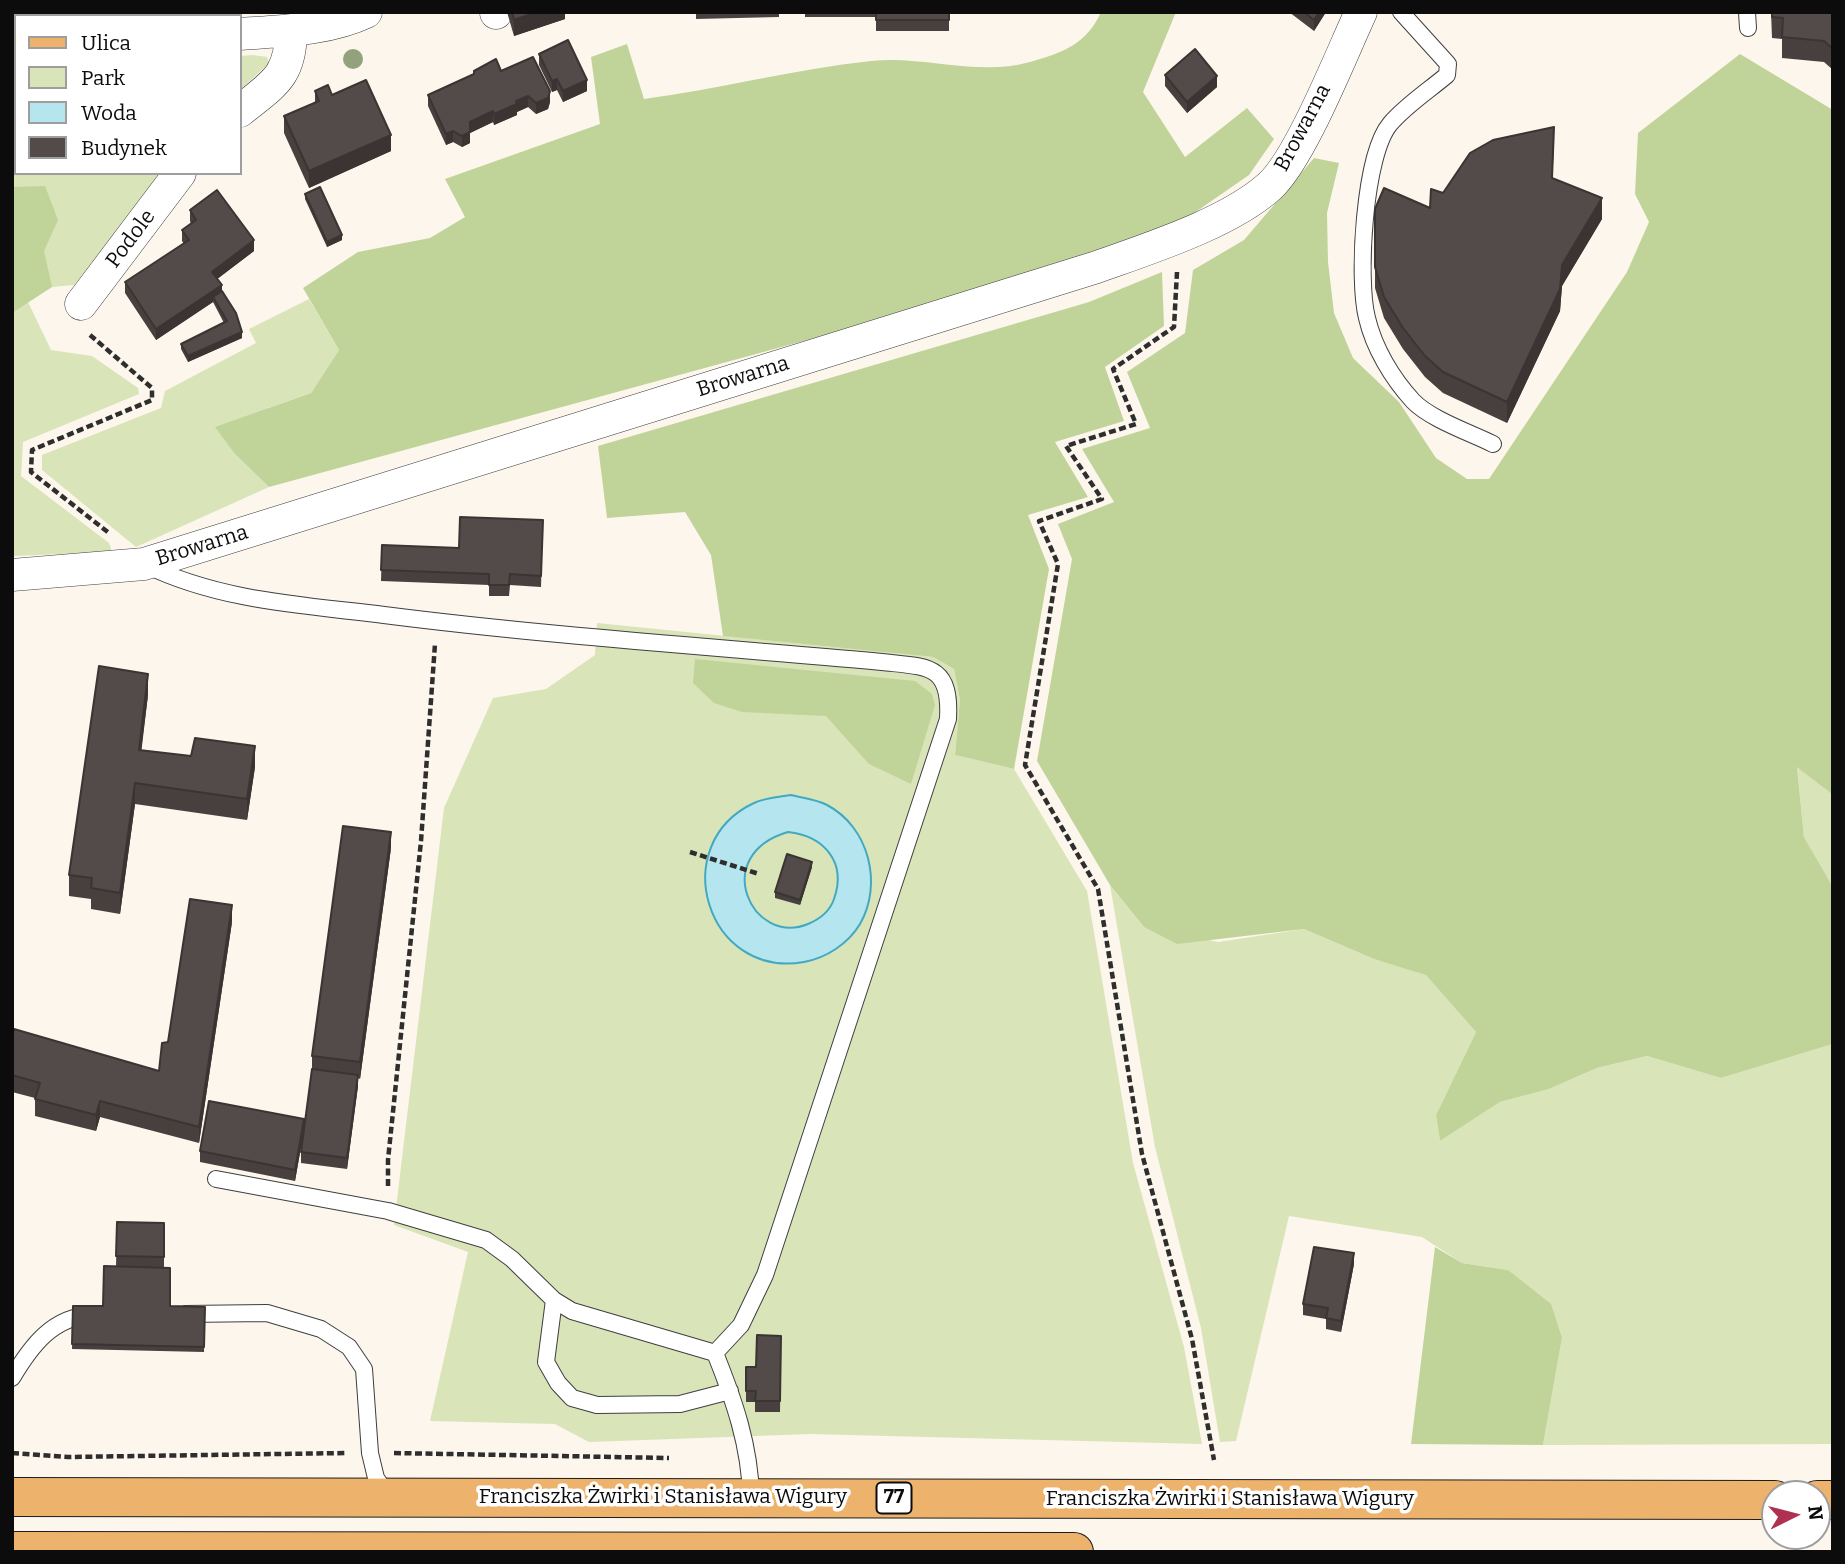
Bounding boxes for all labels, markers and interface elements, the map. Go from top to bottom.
legend [14,14,242,175]
text: Ulica [81,30,131,56]
text: Park [81,65,125,91]
street label: Browarna [1270,80,1336,176]
text: Woda [81,100,137,126]
text: Budynek [81,135,167,161]
street label: Podole [101,205,161,273]
street label: Browarna [694,351,792,403]
street label: Browarna [153,520,251,572]
north arrow [1761,1480,1831,1550]
road number: 77 [876,1482,912,1514]
street label: Franciszka Żwirki i Stanisława Wigury [479,1484,847,1510]
street label: Franciszka Żwirki i Stanisława Wigury [1046,1486,1414,1512]
text: N [1803,1504,1828,1521]

